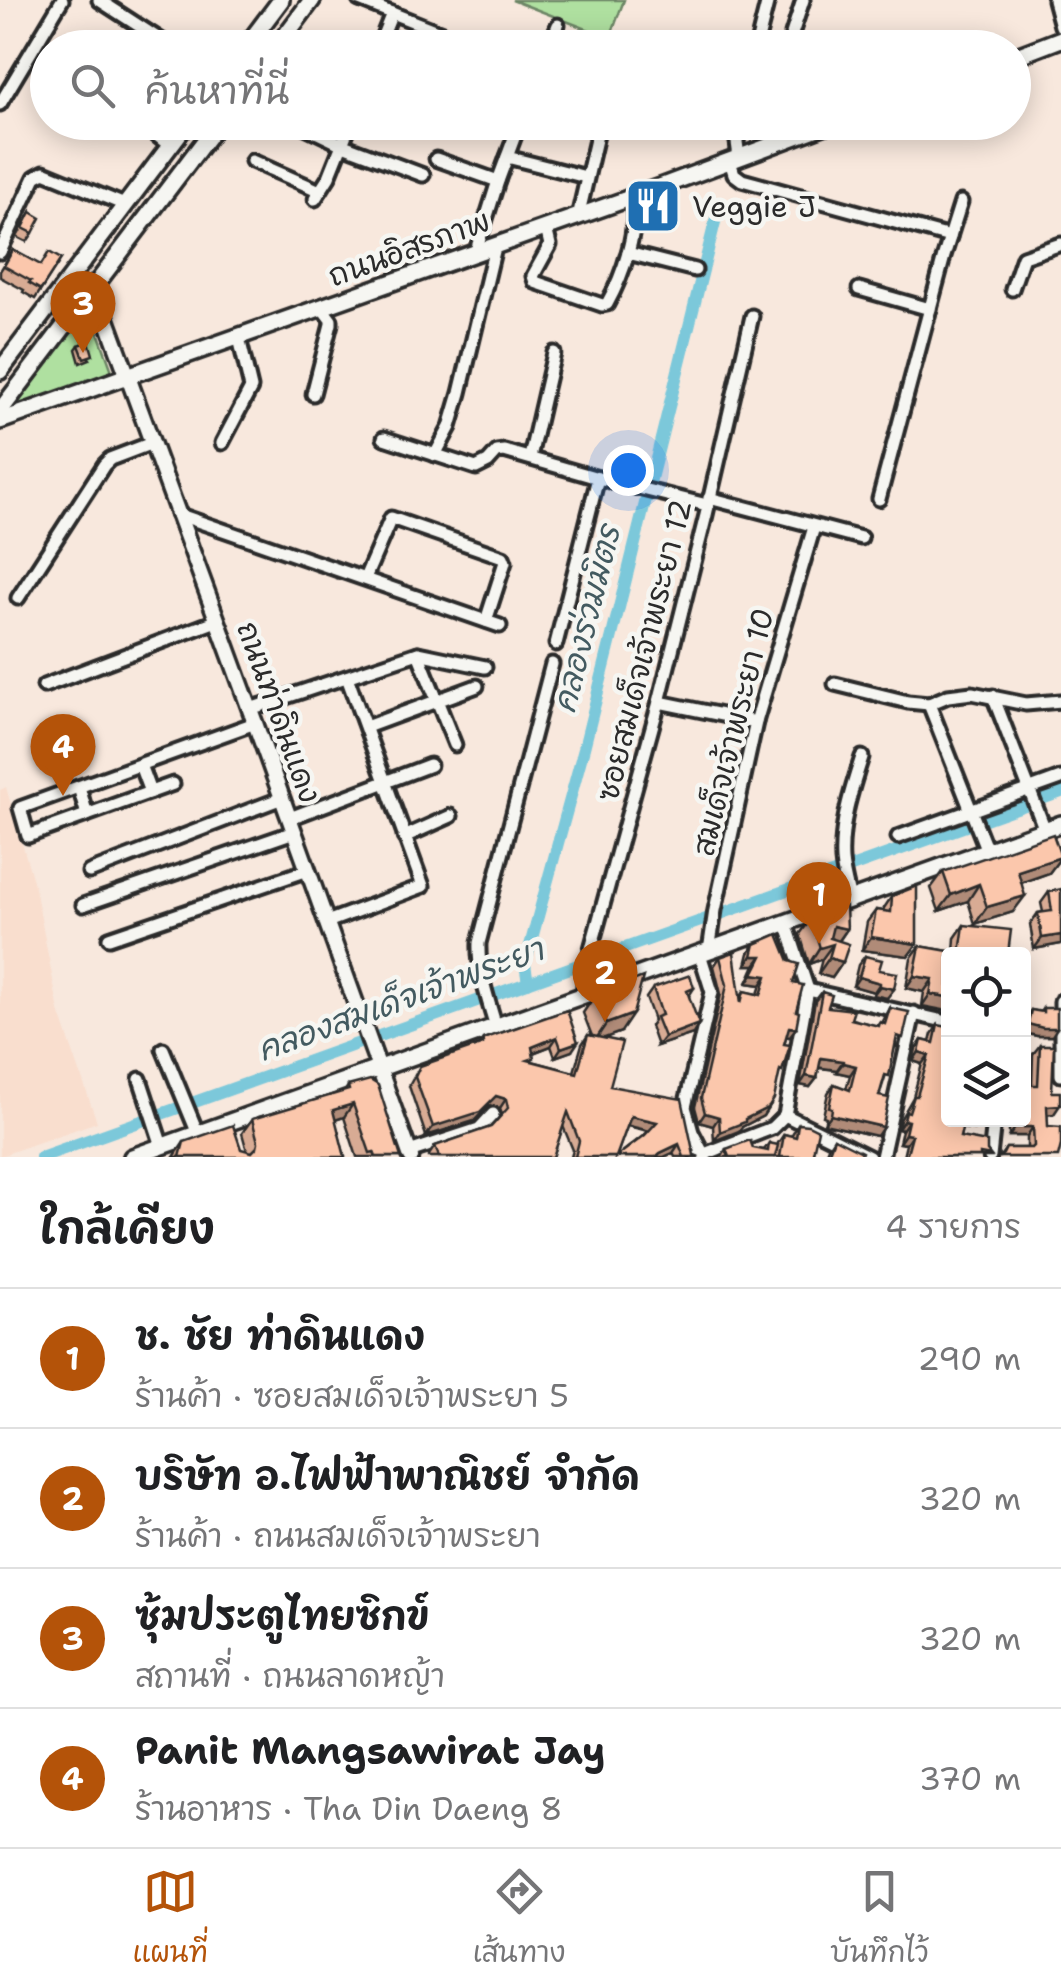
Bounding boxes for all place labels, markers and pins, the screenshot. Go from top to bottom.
restaurant icon: Veggie J [623,176,683,236]
place label: Veggie J [692,186,816,227]
pin: 3 [51,270,116,353]
pin: 4 [30,714,96,796]
pin: 1 [786,862,852,944]
pin: 2 [572,940,638,1022]

